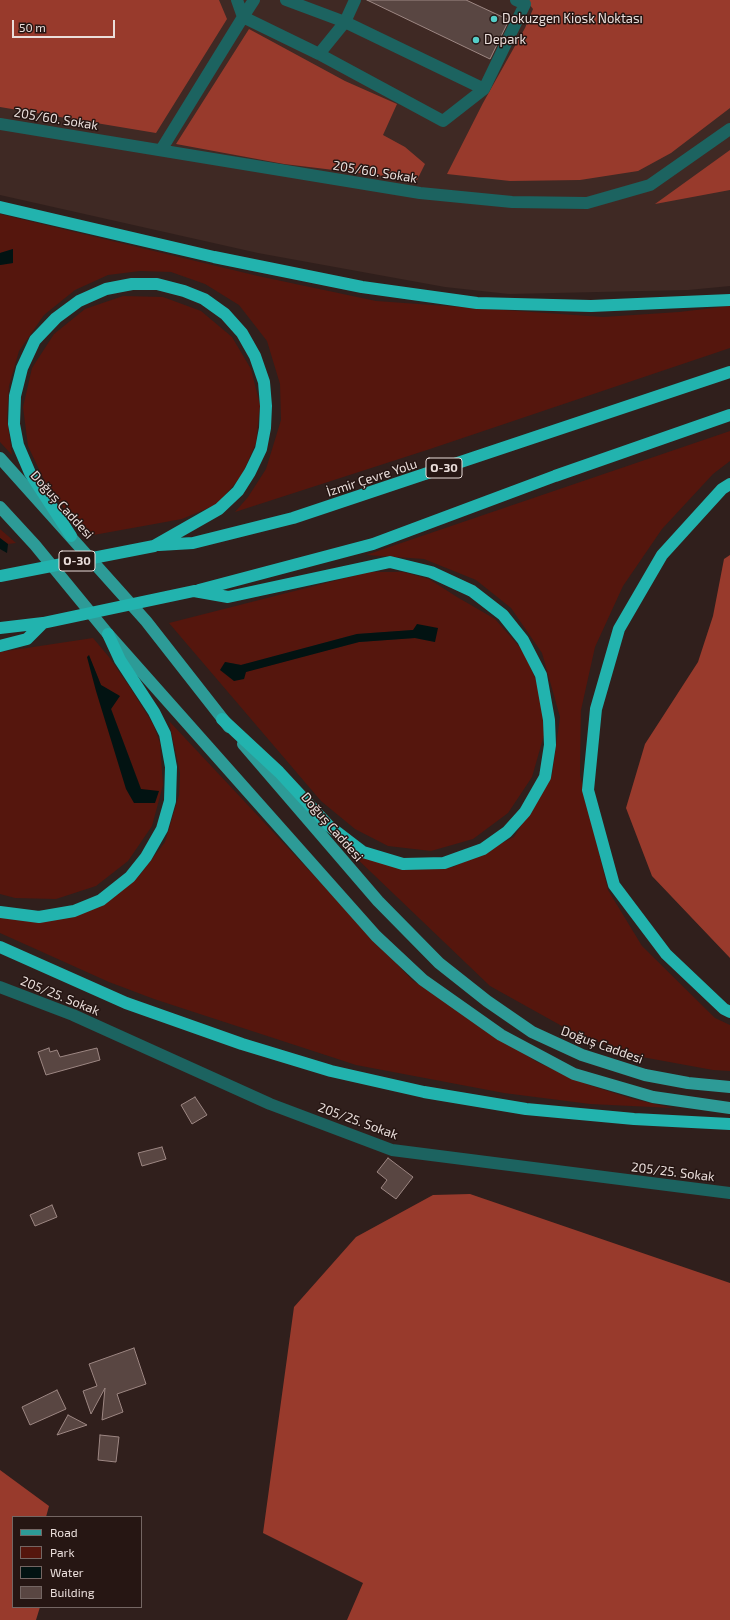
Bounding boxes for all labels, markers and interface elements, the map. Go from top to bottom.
place label: Dokuzgen Kiosk Noktası [502,11,643,27]
scale bar [14,12,117,38]
marker: Dokuzgen Kiosk Noktası [489,14,499,24]
text: 50 m [19,20,46,34]
place label: Depark [484,32,526,48]
marker: Depark [471,35,481,45]
street label: 205/60. Sokak [13,105,99,133]
street label: 205/60. Sokak [332,158,418,186]
street label: İzmir Çevre Yolu [325,456,419,500]
road number: O-30 [426,458,462,478]
street label: Doğuş Caddesi [27,468,97,542]
road number: O-30 [59,551,95,571]
street label: Doğuş Caddesi [298,789,366,865]
street label: 205/25. Sokak [18,973,102,1019]
street label: Doğuş Caddesi [559,1023,645,1067]
street label: 205/25. Sokak [316,1099,400,1143]
street label: 205/25. Sokak [630,1159,716,1185]
legend [12,1516,142,1608]
text: Road [50,1525,78,1539]
text: Park [50,1545,75,1559]
text: Water [50,1565,84,1579]
text: Building [50,1585,94,1599]

